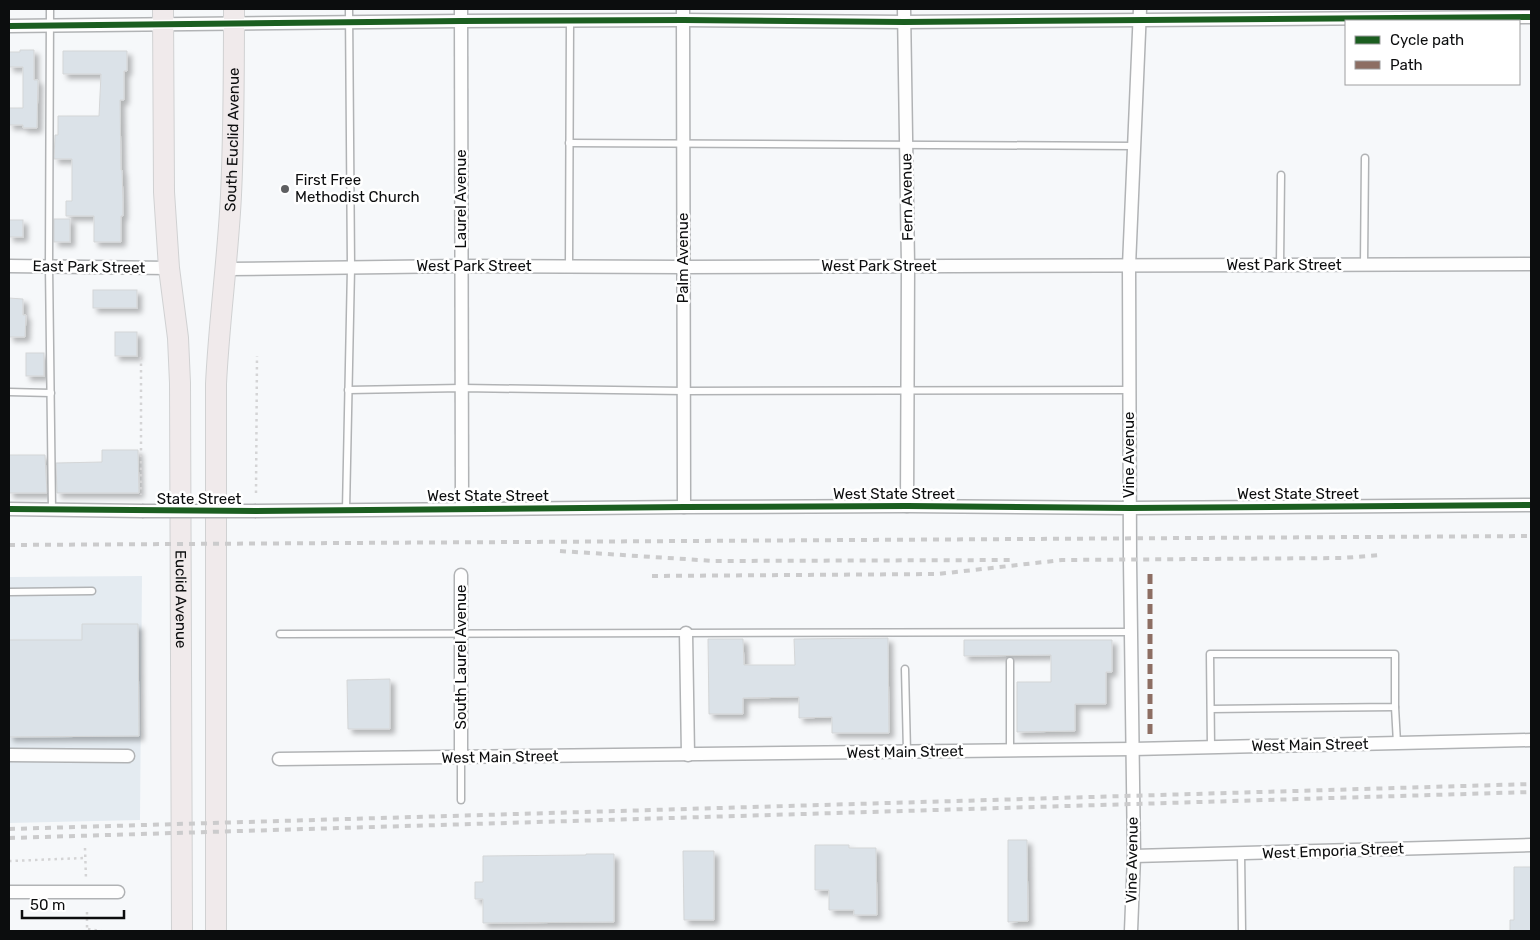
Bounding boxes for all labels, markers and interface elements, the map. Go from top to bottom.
legend [1345,20,1520,85]
text: Cycle path [1390,31,1464,49]
text: Path [1390,56,1423,74]
street label: South Euclid Avenue [221,68,243,212]
street label: Laurel Avenue [452,149,470,249]
street label: Fern Avenue [897,153,917,241]
place label: First Free Methodist Church [295,171,420,206]
marker: First Free Methodist Church [279,183,291,195]
street label: Palm Avenue [674,213,692,303]
street label: West Park Street [1226,256,1342,274]
street label: East Park Street [33,257,146,277]
street label: West Park Street [416,257,532,275]
street label: West Park Street [821,257,937,275]
street label: Vine Avenue [1120,412,1138,498]
street label: West State Street [833,485,955,503]
street label: West State Street [1237,485,1359,503]
street label: West State Street [427,487,549,505]
street label: State Street [157,490,241,508]
street label: Euclid Avenue [172,550,190,648]
street label: South Laurel Avenue [452,585,470,729]
street label: West Main Street [1251,735,1369,755]
street label: West Main Street [846,742,964,762]
street label: West Main Street [441,747,559,767]
street label: Vine Avenue [1122,816,1142,904]
street label: West Emporia Street [1262,840,1404,862]
scale bar [22,888,125,920]
text: 50 m [30,896,65,914]

